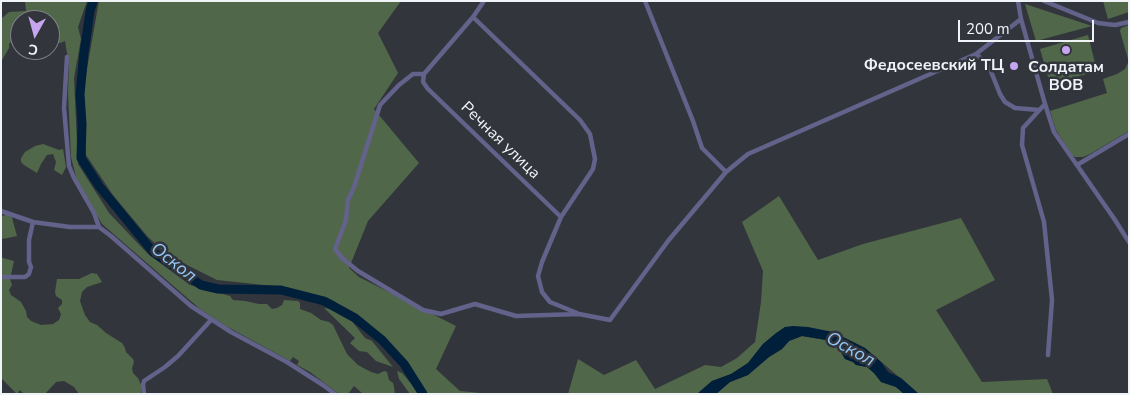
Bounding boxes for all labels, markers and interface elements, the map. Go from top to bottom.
north arrow [10,10,60,60]
scale bar [960,10,1096,42]
text: 200 m [966,19,1010,39]
text: С [27,39,39,59]
marker: Солдатам ВОВ [1060,44,1072,56]
place label: Федосеевский ТЦ [864,56,1004,76]
place label: Солдатам ВОВ [1028,58,1104,96]
marker: Федосеевский ТЦ [1008,60,1020,72]
street label: Речная улица [456,98,544,184]
water label: Оскол [146,238,200,288]
water label: Оскол [822,328,878,372]

